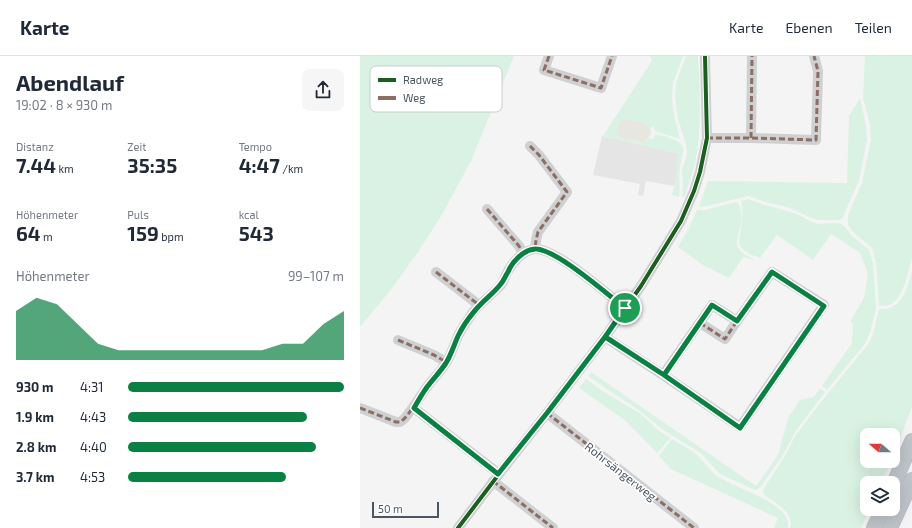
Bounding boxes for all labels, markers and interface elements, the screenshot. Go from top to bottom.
text: Karte [20,16,70,39]
text: Karte [729,19,764,36]
text: Ebenen [786,19,833,36]
text: Teilen [855,19,892,36]
legend [370,66,502,112]
text: Abendlauf [16,69,124,95]
button: share [302,69,344,111]
text: Radweg [403,73,443,86]
text: Weg [403,91,425,104]
text: 19:02 · 8 × 930 m [16,97,112,113]
text: Distanz [16,140,54,153]
text: Zeit [127,140,146,153]
text: Tempo [239,140,272,153]
text: 7.44 [16,153,56,177]
text: 35:35 [127,153,177,177]
text: 4:47 [239,153,280,177]
text: km [56,162,74,175]
text: /km [280,162,303,175]
text: Höhenmeter [16,208,78,221]
text: Puls [127,208,149,221]
text: kcal [239,208,259,221]
text: 64 [16,221,41,245]
text: 159 [127,221,159,245]
text: 543 [239,221,274,245]
text: m [41,230,53,243]
text: bpm [159,230,184,243]
text: Höhenmeter [16,268,90,284]
text: 99–107 m [288,268,344,284]
pin [608,291,642,325]
icon: arrive [614,297,636,319]
text: 930 m [16,379,54,395]
text: 4:31 [80,379,103,395]
text: 1.9 km [16,409,54,425]
text: 4:43 [80,409,106,425]
north arrow [860,428,900,468]
map controls [860,428,900,516]
text: 2.8 km [16,439,56,455]
text: 4:40 [80,439,107,455]
street label: Rohrsängerweg [583,439,660,503]
text: 3.7 km [16,469,55,485]
text: 4:53 [80,469,105,485]
button: layers [860,476,900,516]
scale bar [372,500,439,519]
text: 50 m [378,502,403,515]

